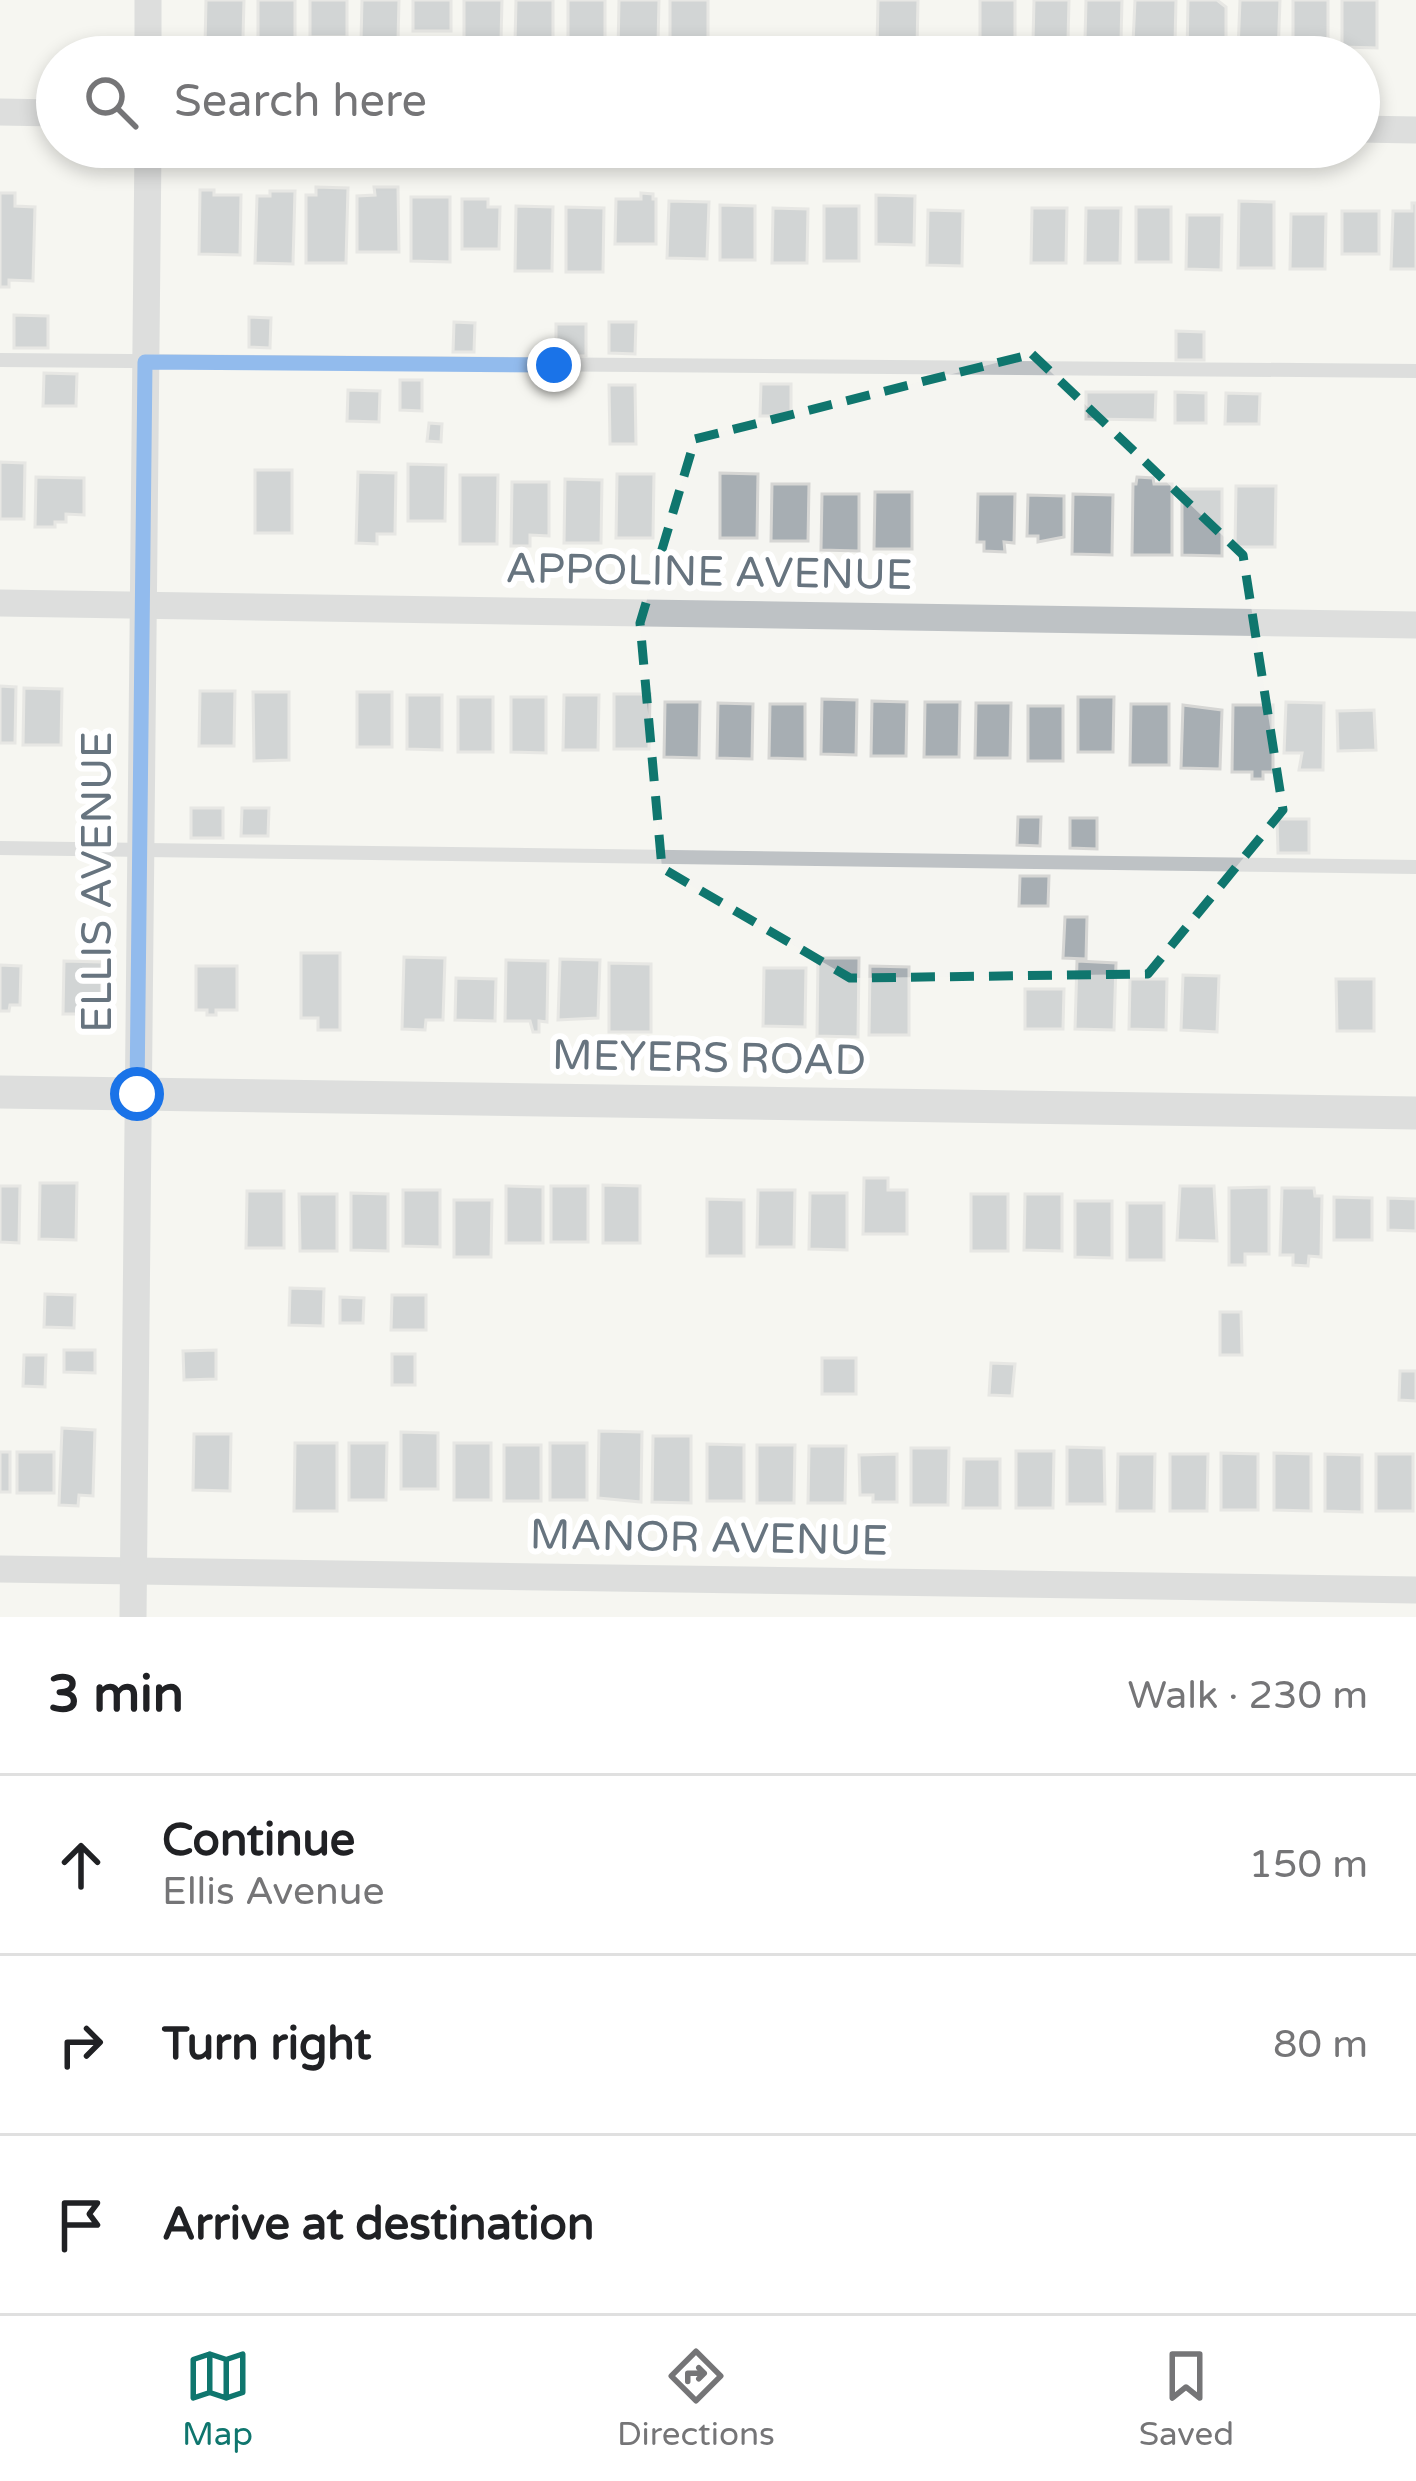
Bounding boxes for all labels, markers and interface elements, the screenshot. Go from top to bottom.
search box [36,36,1380,168]
icon: search [78,69,144,135]
text: Search here [174,75,427,129]
route end [527,338,581,392]
street label: APPOLINE AVENUE [505,543,913,601]
street label: ELLIS AVENUE [72,731,123,1033]
street label: MEYERS ROAD [552,1030,866,1086]
route start [110,1067,164,1121]
street label: MANOR AVENUE [529,1509,889,1567]
text: 3 min [48,1664,184,1726]
text: Walk · 230 m [1127,1672,1368,1719]
text: Continue [162,1814,355,1868]
icon: ahead [48,1832,114,1898]
text: 150 m [1249,1841,1368,1888]
text: Ellis Avenue [162,1868,384,1915]
icon: right [48,2012,114,2078]
text: Turn right [162,2018,371,2072]
text: 80 m [1273,2021,1368,2068]
icon: arrive [48,2192,114,2258]
text: Arrive at destination [162,2198,594,2252]
tab: Map [182,2343,253,2454]
tab: Directions [617,2343,775,2454]
tab: Saved [1139,2343,1234,2454]

